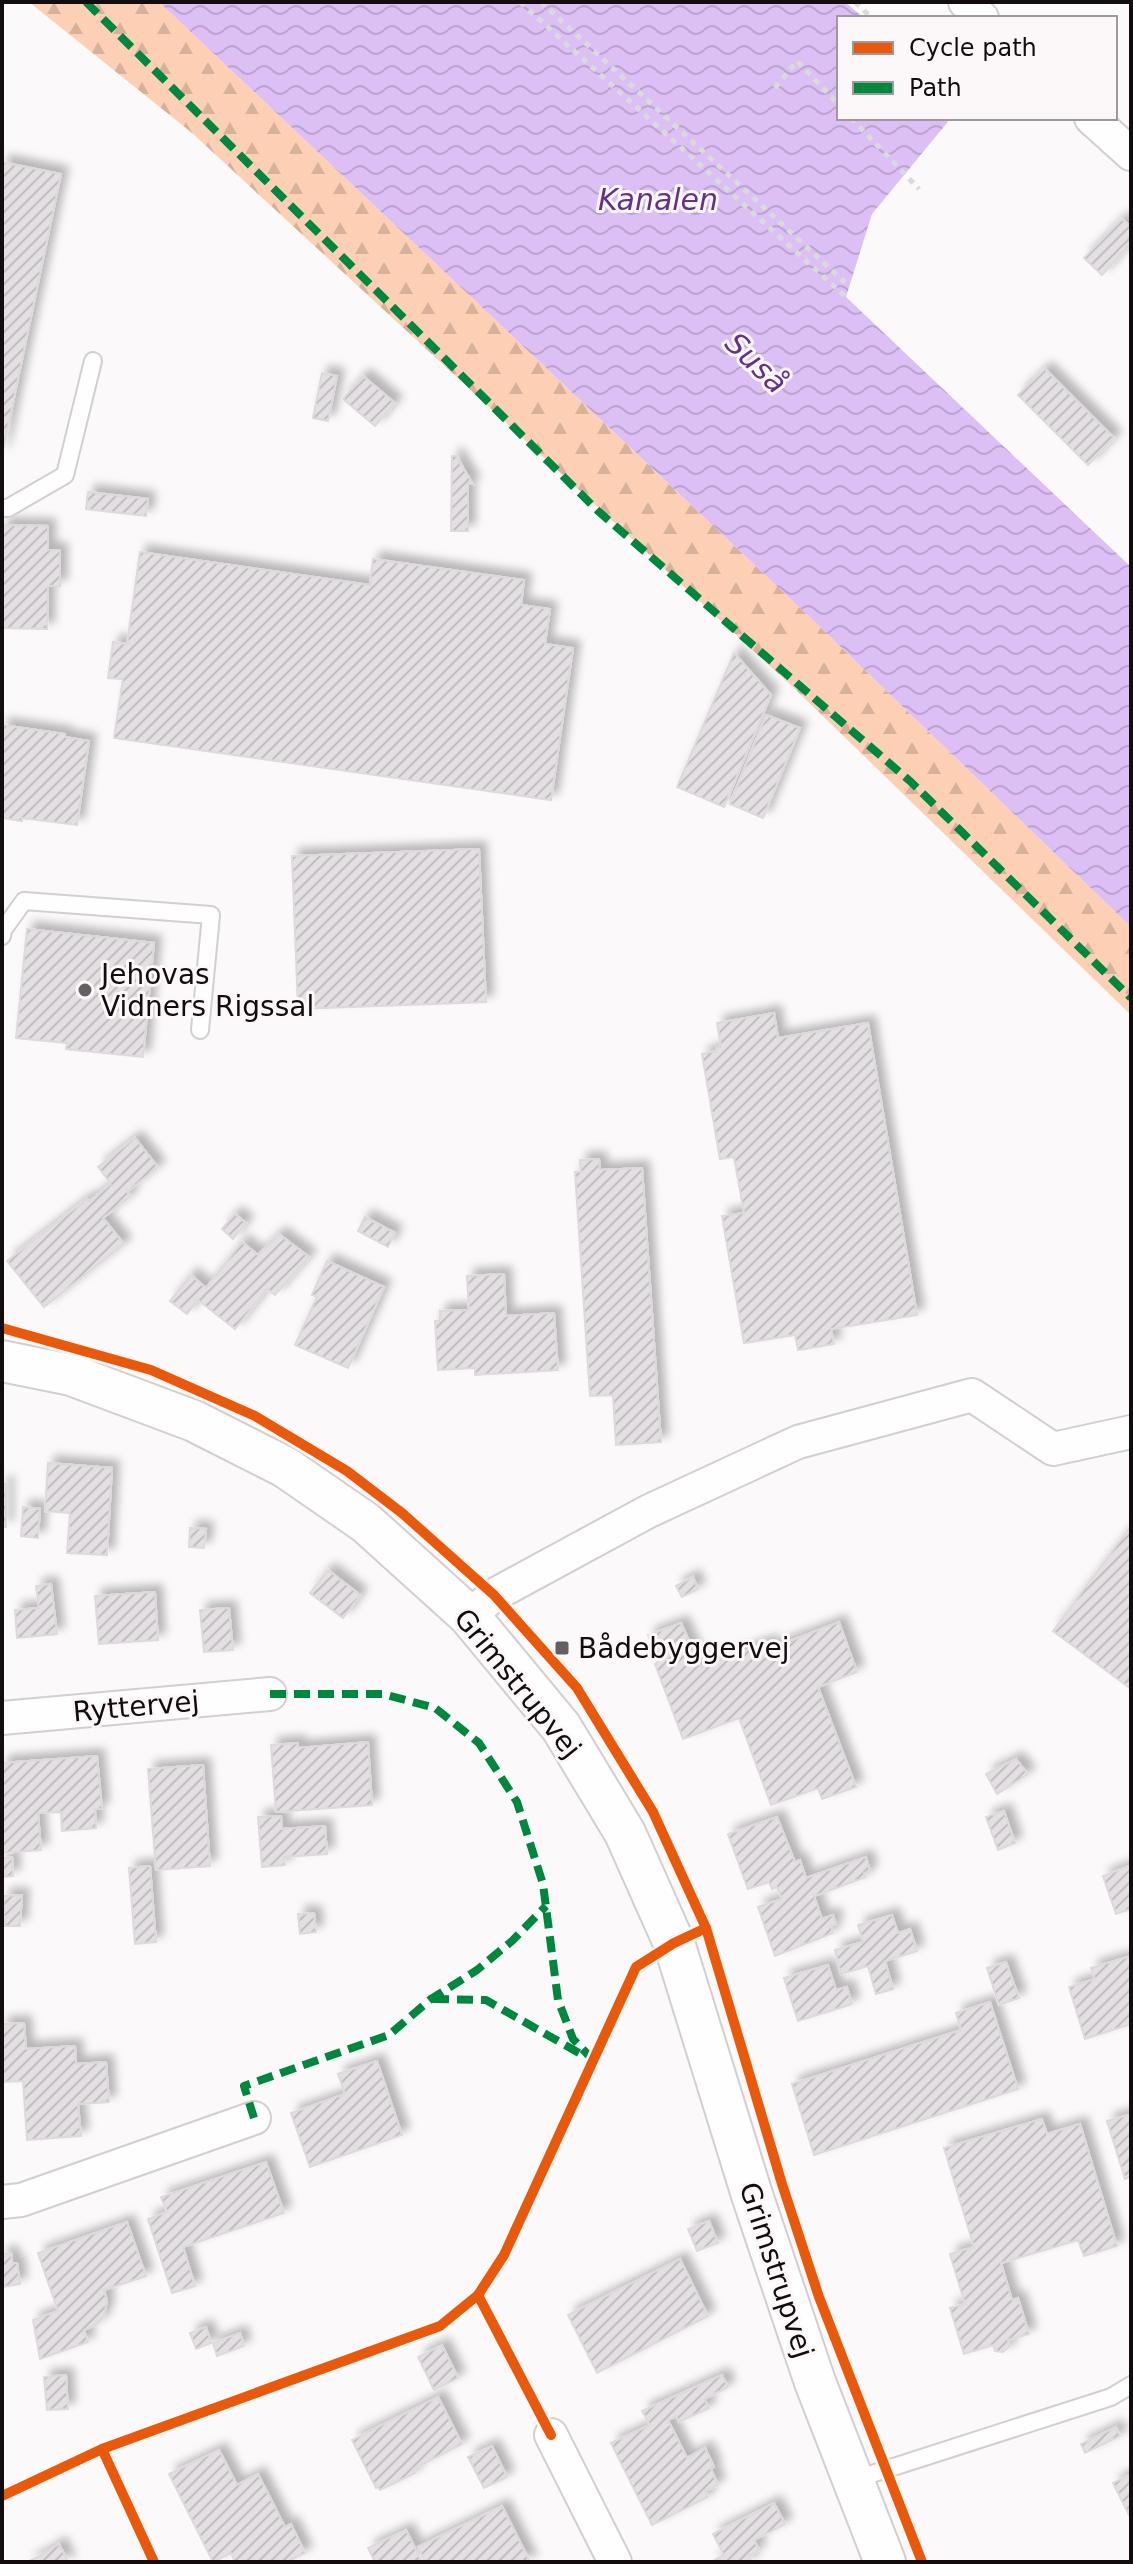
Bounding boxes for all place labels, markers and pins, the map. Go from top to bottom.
place label: Jehovas Vidners Rigssal [99,958,314,1023]
marker: Jehovas Vidners Rigssal [76,981,94,999]
place label: Bådebyggervej [578,1632,790,1665]
marker: Bådebyggervej [553,1639,571,1657]

